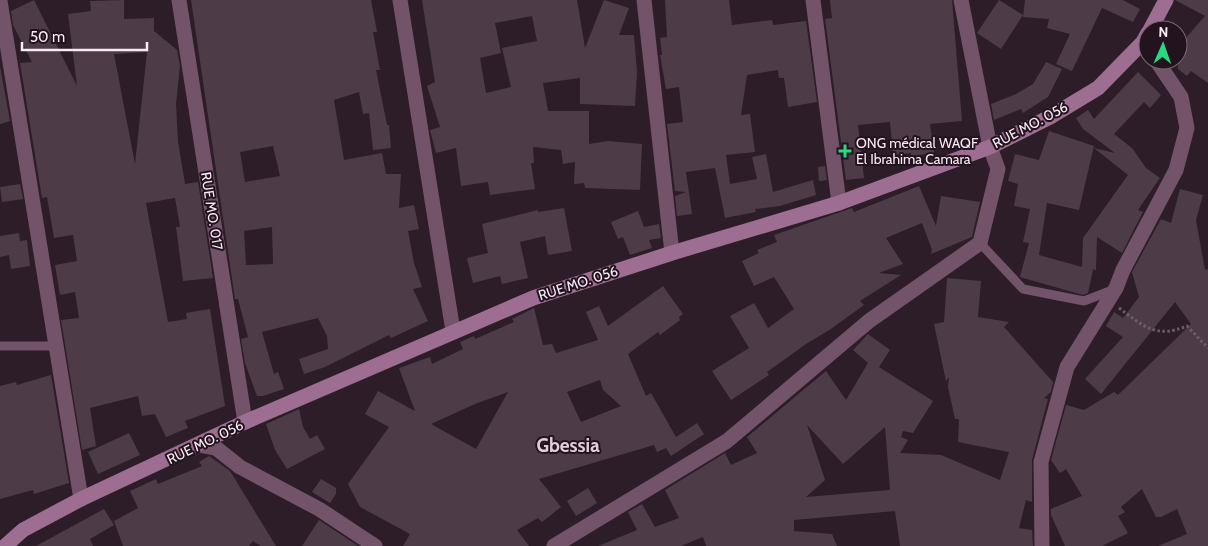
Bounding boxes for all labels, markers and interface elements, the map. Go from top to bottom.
scale bar [22,20,148,52]
north arrow [1138,20,1188,70]
text: N [1158,23,1169,41]
text: 50 m [30,28,65,46]
street label: RUE MO. 056 [989,98,1071,152]
place label: ONG médical WAQF El Ibrahima Camara [856,134,979,168]
marker: ONG médical WAQF El Ibrahima Camara [838,144,852,158]
street label: RUE MO. 017 [197,171,227,251]
street label: RUE MO. 056 [536,262,620,304]
street label: RUE MO. 056 [164,416,246,468]
district label: Gbessia [536,434,600,457]

